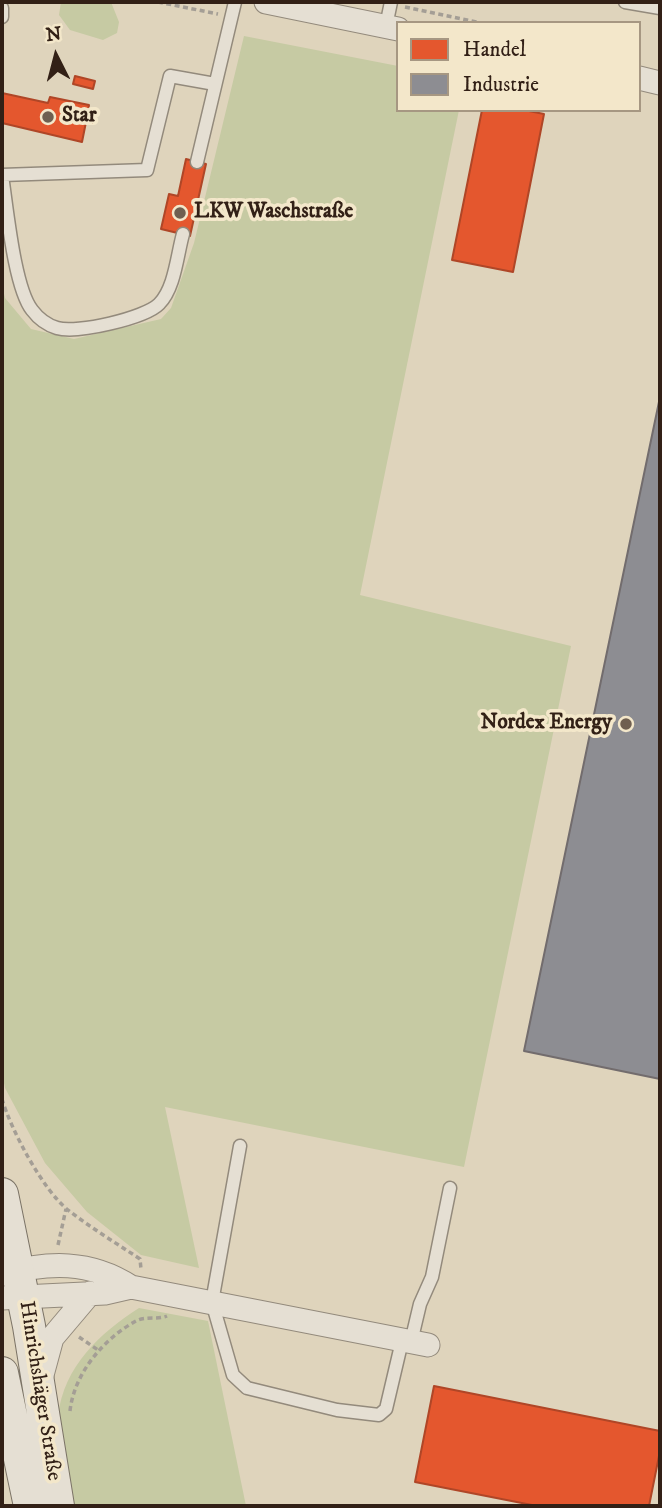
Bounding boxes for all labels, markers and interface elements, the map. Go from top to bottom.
north arrow [21,21,91,91]
legend [396,21,641,112]
text: N [45,22,63,47]
text: Handel [463,37,526,63]
text: Industrie [463,72,539,98]
place label: Star [62,104,96,130]
marker: Star [40,109,56,125]
place label: LKW Waschstraße [194,200,353,226]
marker: LKW Waschstraße [172,205,188,221]
place label: Nordex Energy [481,711,612,737]
marker: Nordex Energy [618,716,634,732]
street label: Hinrichshäger Straße [12,1299,66,1483]

